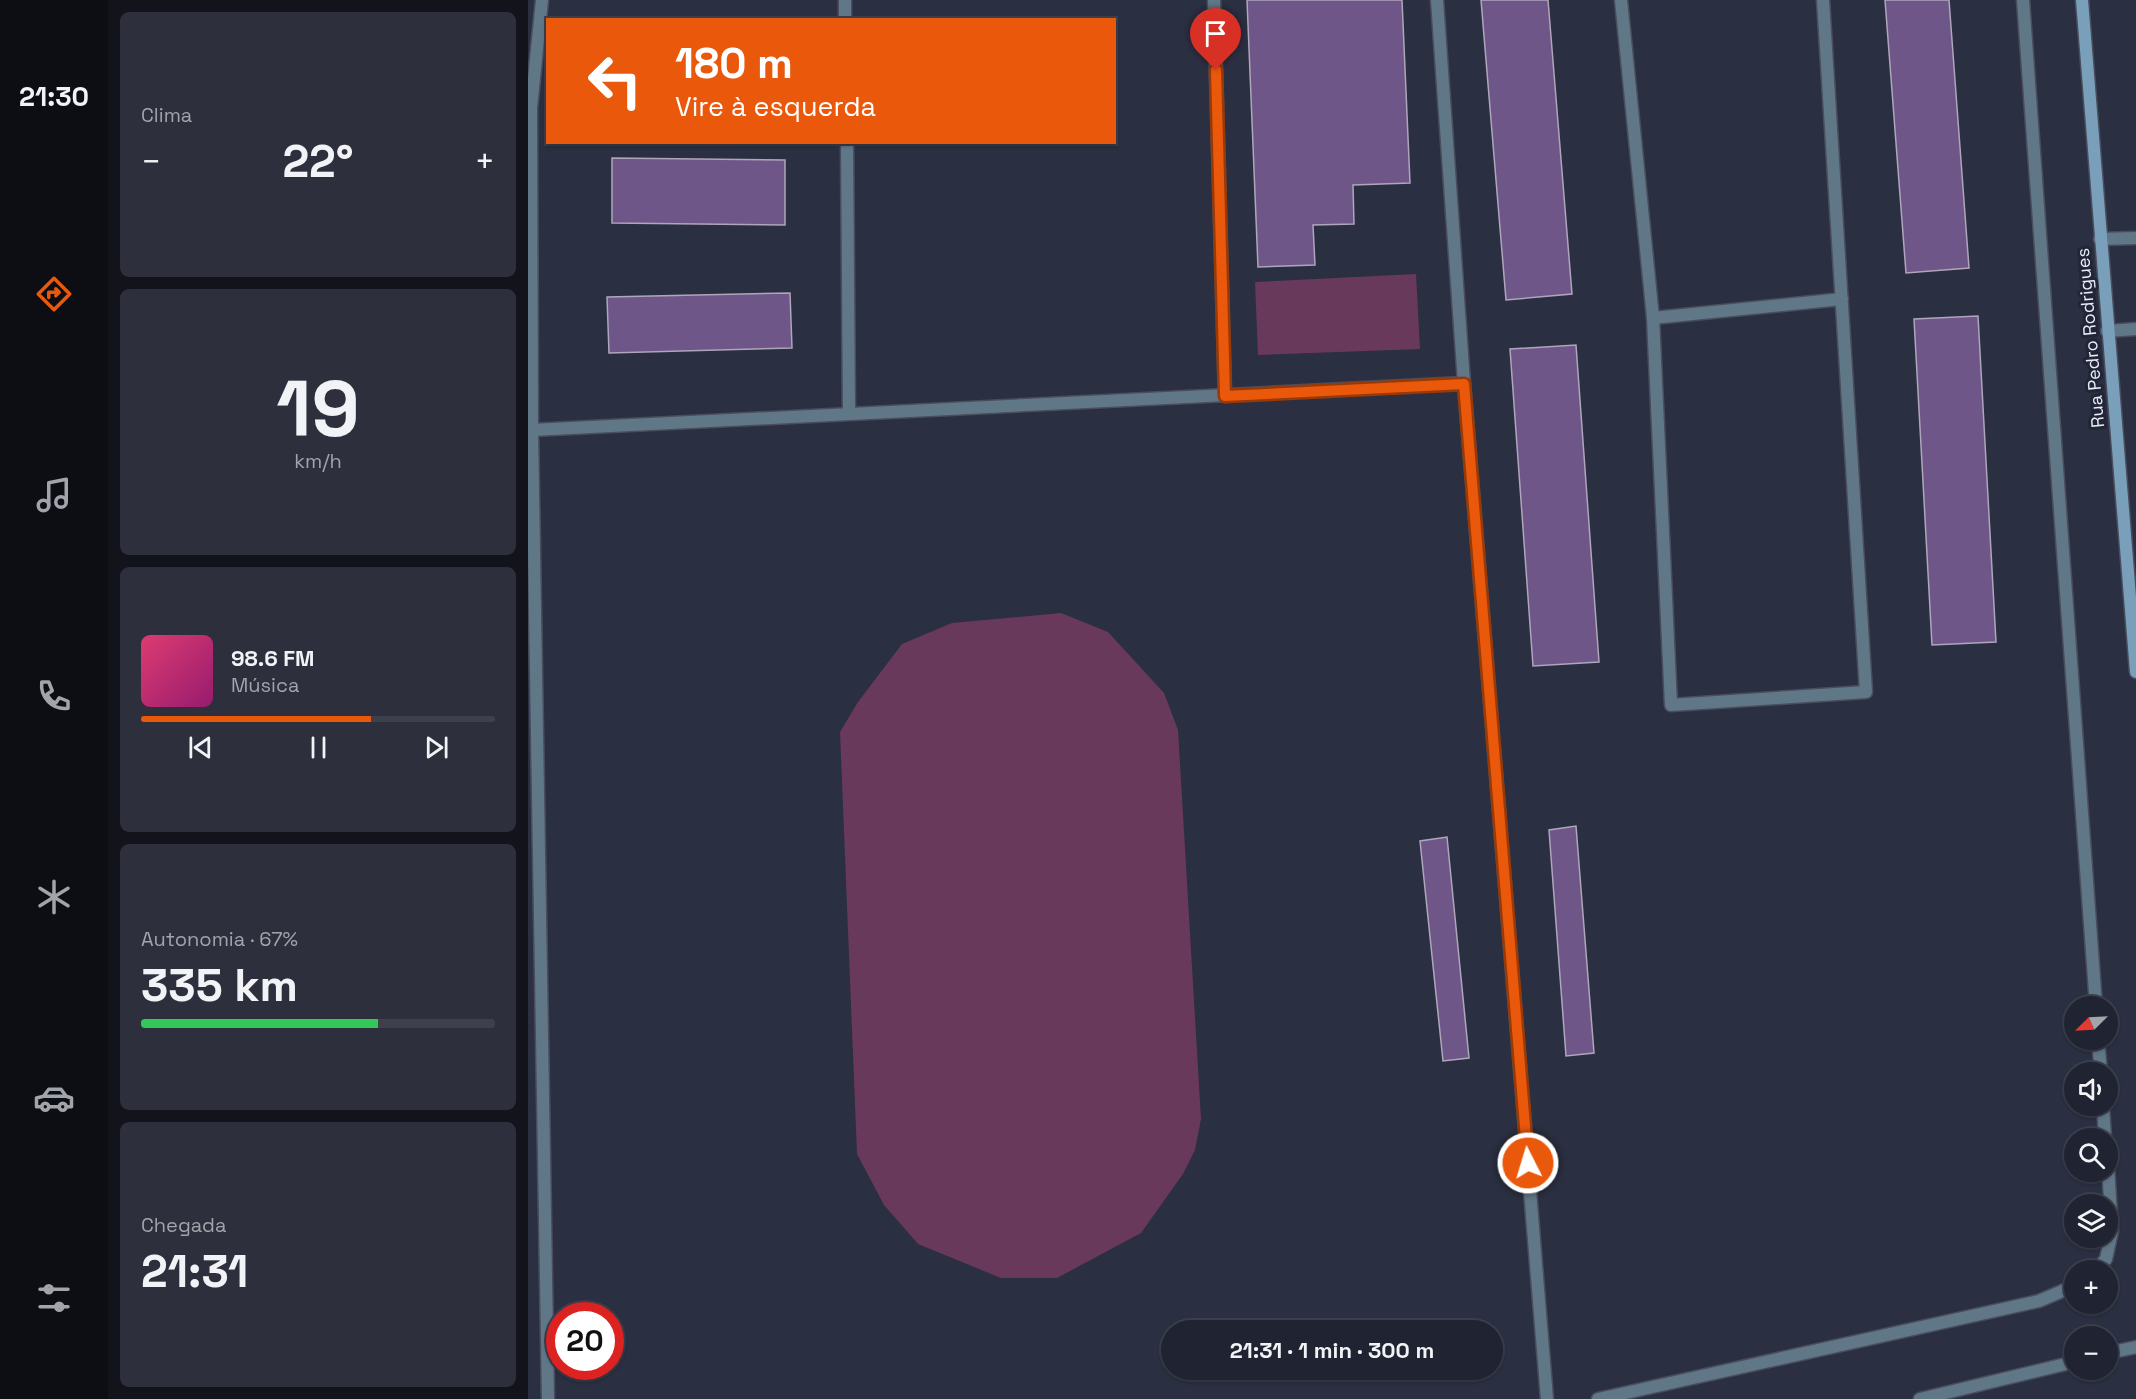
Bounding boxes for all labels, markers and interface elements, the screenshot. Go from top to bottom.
pin [1190,8,1241,70]
icon: arrive [1199,17,1232,50]
text: 180 m [675,37,793,90]
icon: left [576,42,654,120]
text: 21:30 [19,79,89,114]
text: Vire à esquerda [675,89,876,124]
text: Clima [141,102,192,128]
text: 22° [282,133,354,190]
text: − [141,141,161,183]
text: + [475,141,495,183]
street label: Rua Pedro Rodrigues [2071,247,2109,429]
icon: directions [33,273,75,315]
text: 19 [276,359,360,459]
text: km/h [294,448,342,474]
icon: music [33,474,75,516]
text: 98.6 FM [231,644,314,672]
text: Música [231,672,299,698]
icon: phone [33,675,75,717]
icon: previous [184,731,217,764]
icon: pause [302,731,335,764]
icon: next [420,731,453,764]
icon: climate [33,876,75,918]
text: Autonomia · 67% [141,926,298,952]
text: 335 km [141,957,298,1014]
north arrow [2064,996,2118,1050]
map controls [2064,996,2118,1380]
button: sound [2064,1062,2118,1116]
icon: car [33,1077,75,1119]
button: search [2064,1128,2118,1182]
position arrow [1496,1131,1560,1195]
button: layers [2064,1194,2118,1248]
text: Chegada [141,1212,226,1238]
text: 21:31 [141,1243,248,1300]
button: + [2064,1260,2118,1314]
icon: filters [33,1277,75,1319]
speed limit sign: 20 [546,1302,624,1380]
button: − [2064,1326,2118,1380]
text: 21:31 · 1 min · 300 m [1230,1336,1434,1364]

